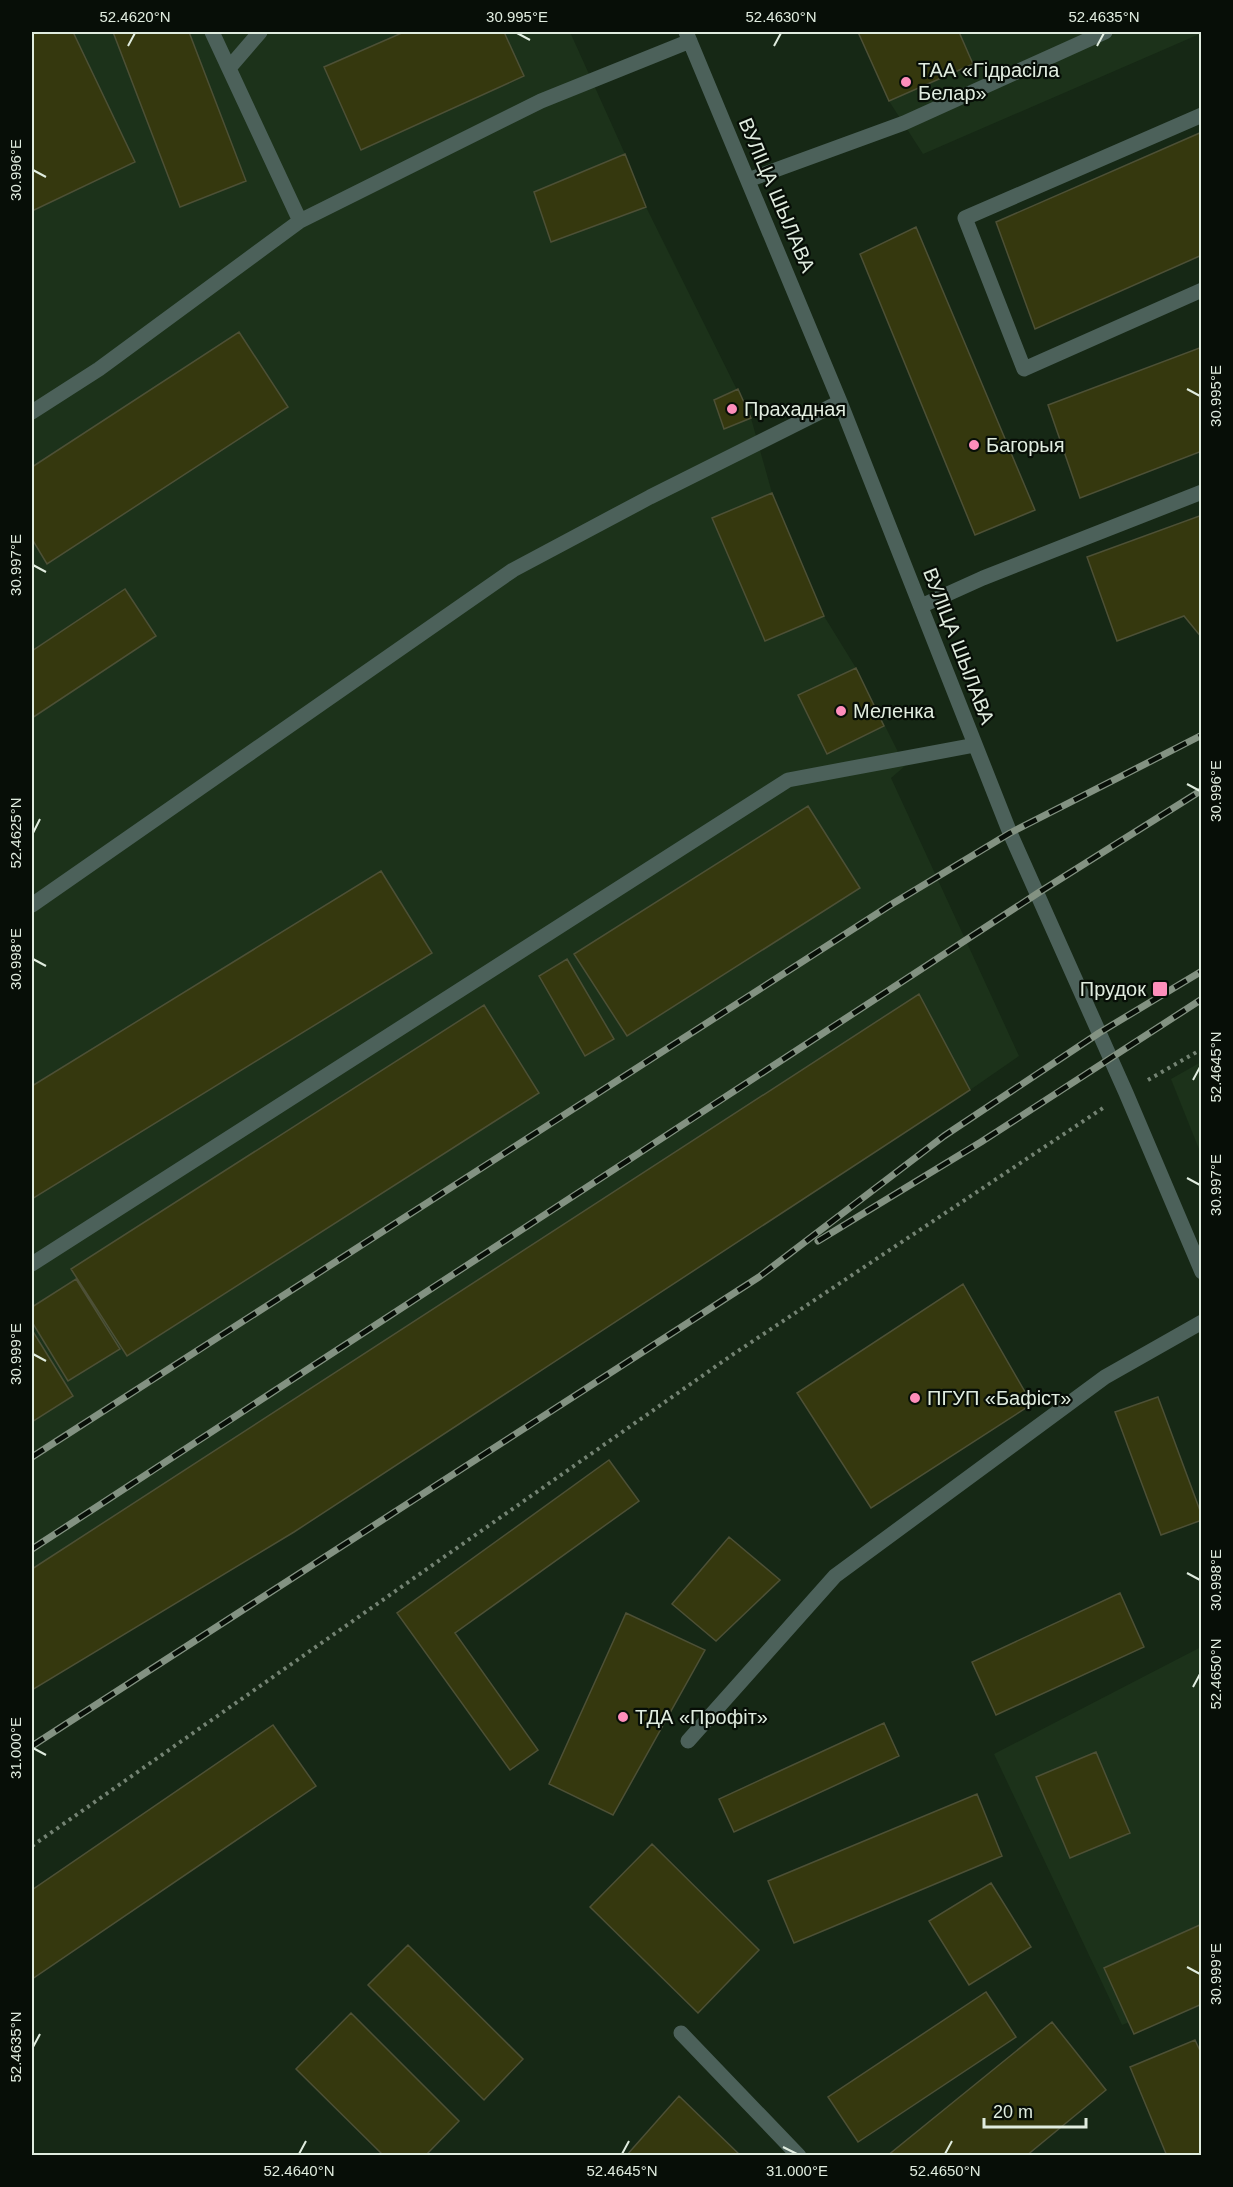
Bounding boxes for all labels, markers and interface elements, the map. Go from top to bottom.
text: 52.4620°N [99,8,171,25]
text: 30.995°E [486,8,548,25]
text: 52.4630°N [745,8,817,25]
text: 52.4635°N [1068,8,1140,25]
place label: ТАА «Гідрасіла Белар» [918,59,1060,104]
marker: ТАА «Гідрасіла Белар» [899,75,913,89]
street label: ВУЛІЦА ШЫЛАВА [735,114,820,276]
text: 30.996°E [7,139,24,201]
text: 30.995°E [1207,365,1224,427]
place label: Прахадная [744,398,846,420]
marker: Прахадная [725,402,739,416]
place label: Багорыя [986,434,1065,456]
marker: Багорыя [967,438,981,452]
text: 30.997°E [7,534,24,596]
street label: ВУЛІЦА ШЫЛАВА [919,565,999,728]
place label: Меленка [853,700,935,722]
marker: Меленка [834,704,848,718]
text: 30.996°E [1207,760,1224,822]
text: 52.4625°N [7,797,24,869]
text: 30.998°E [7,928,24,990]
place label: Прудок [1080,978,1146,1000]
marker: Прудок [1151,980,1169,998]
text: 52.4645°N [1207,1031,1224,1103]
text: 30.997°E [1207,1154,1224,1216]
text: 30.999°E [7,1323,24,1385]
place label: ПГУП «Бафіст» [927,1387,1071,1409]
marker: ПГУП «Бафіст» [908,1391,922,1405]
text: 30.998°E [1207,1549,1224,1611]
text: 52.4650°N [1207,1638,1224,1710]
place label: ТДА «Профіт» [635,1706,768,1728]
marker: ТДА «Профіт» [616,1710,630,1724]
text: 31.000°E [7,1717,24,1779]
text: 30.999°E [1207,1943,1224,2005]
text: 52.4635°N [7,2011,24,2083]
scale bar [984,2091,1086,2129]
text: 20 m [993,2102,1033,2122]
text: 52.4640°N [263,2162,335,2179]
text: 52.4645°N [586,2162,658,2179]
text: 31.000°E [766,2162,828,2179]
text: 52.4650°N [909,2162,981,2179]

